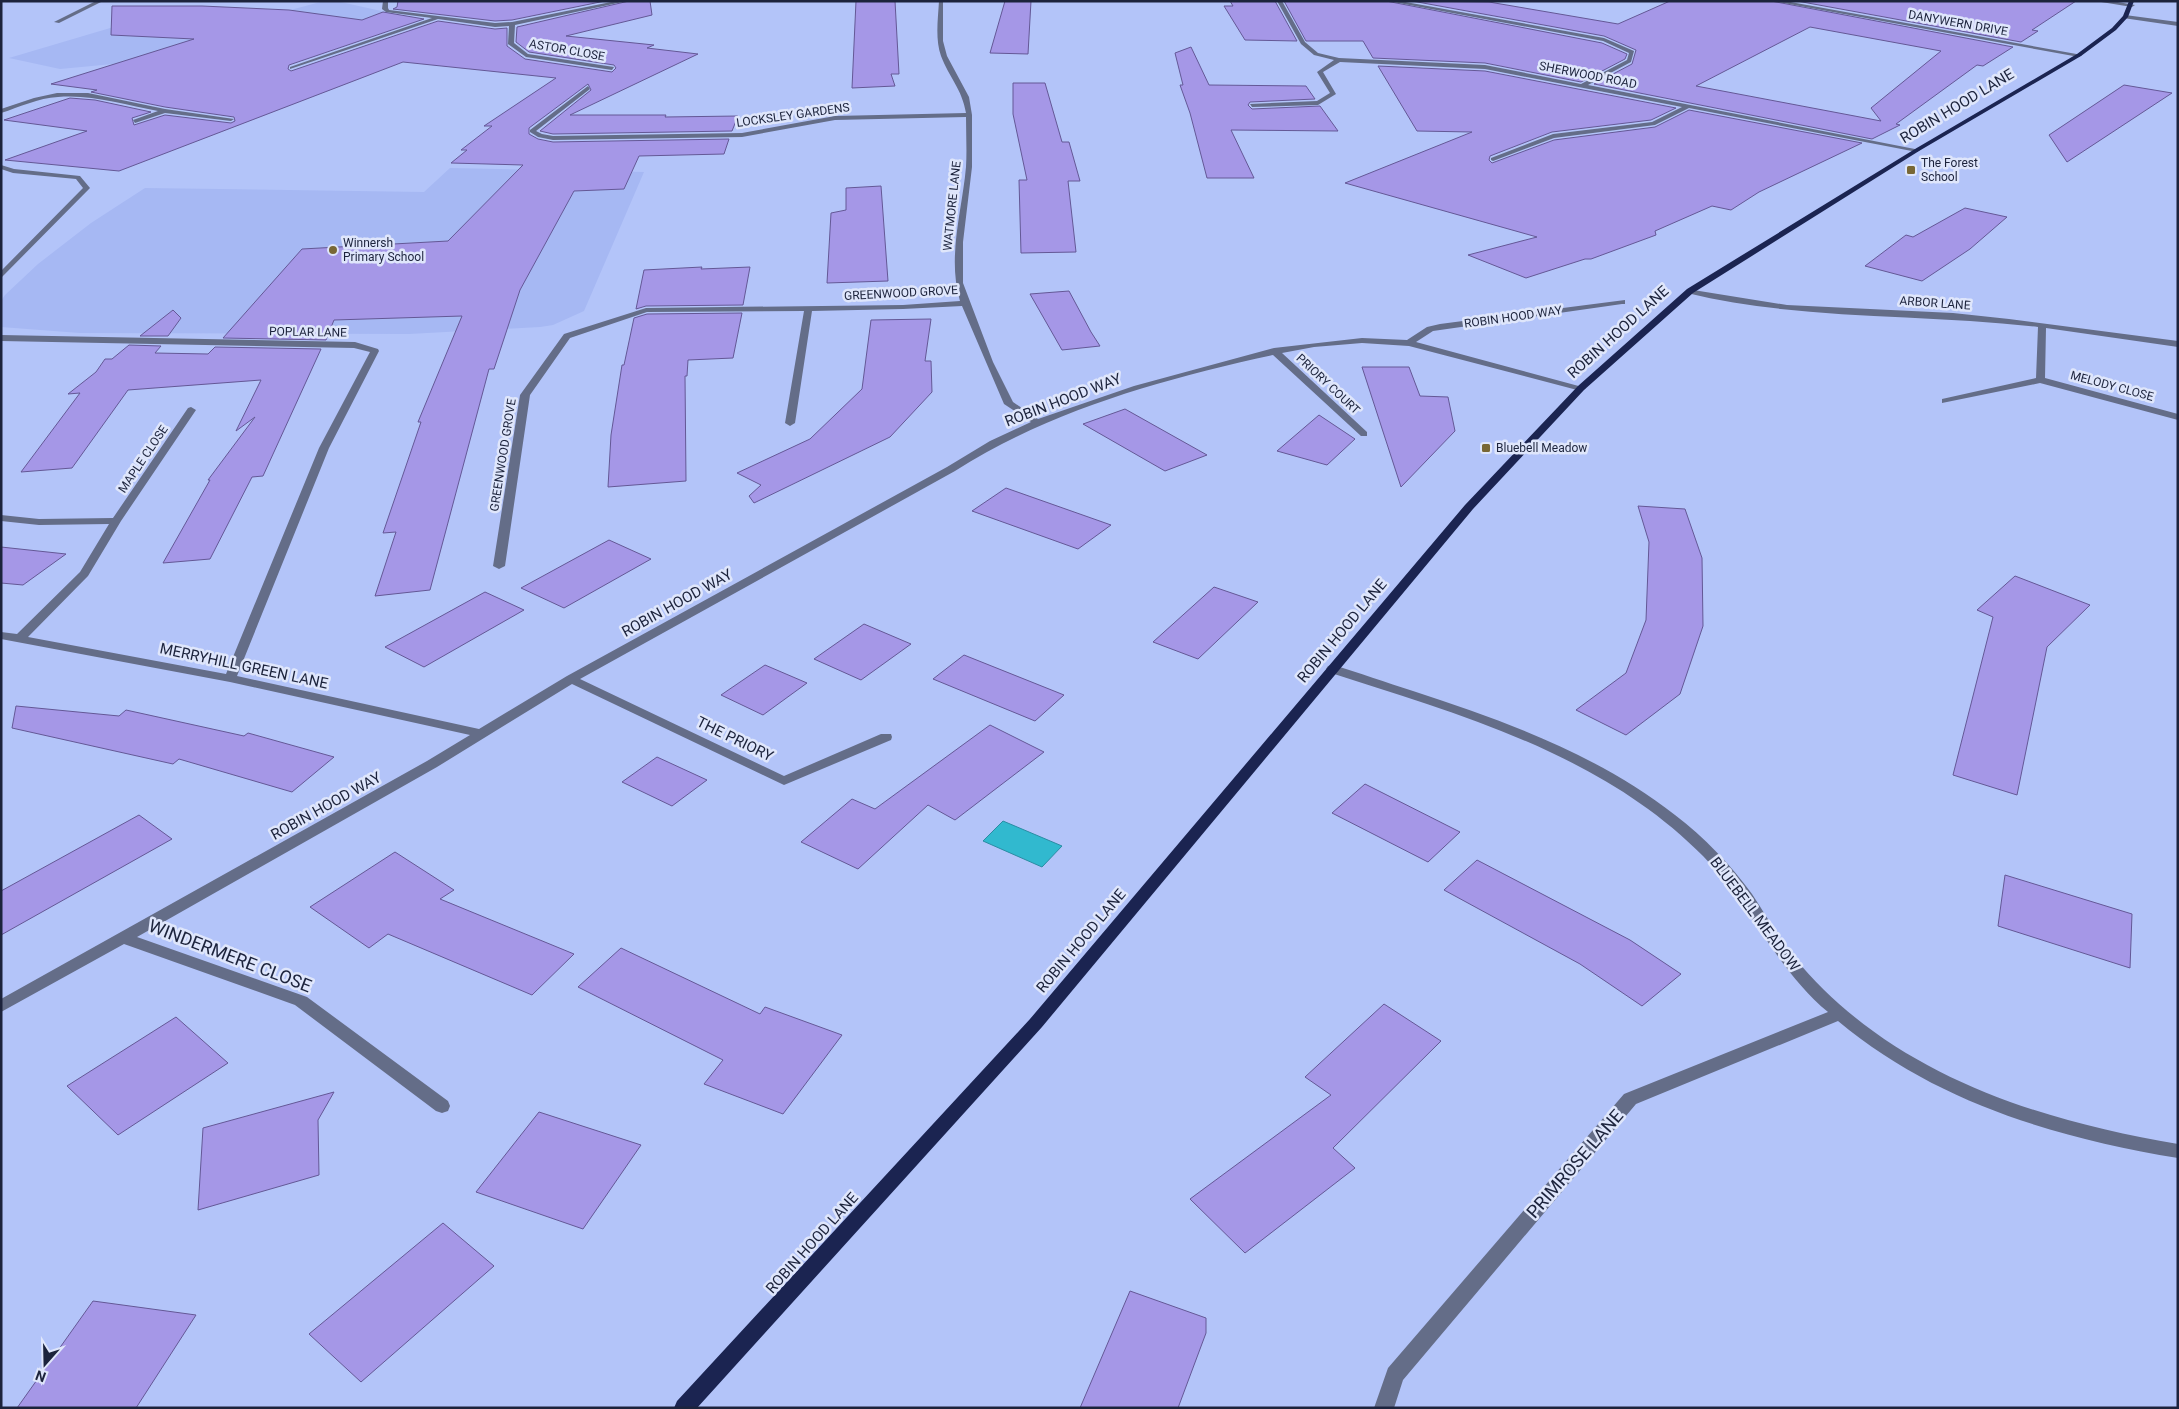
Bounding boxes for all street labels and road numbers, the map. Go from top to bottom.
street label: DANYWERN DRIVE [1907,7,2009,39]
street label: ASTOR CLOSE [528,36,606,64]
street label: SHERWOOD ROAD [1538,59,1638,91]
street label: ROBIN HOOD LANE [1897,65,2018,147]
street label: LOCKSLEY GARDENS [736,100,850,130]
street label: WATMORE LANE [940,160,964,252]
street label: ROBIN HOOD LANE [1564,282,1673,382]
street label: GREENWOOD GROVE [844,283,958,303]
street label: ARBOR LANE [1899,294,1971,312]
street label: ROBIN HOOD WAY [1463,303,1564,331]
street label: POPLAR LANE [269,324,347,340]
street label: PRIORY COURT [1293,351,1363,417]
street label: MELODY CLOSE [2069,368,2155,404]
street label: ROBIN HOOD WAY [1002,369,1124,431]
street label: GREENWOOD GROVE [487,397,519,512]
street label: MAPLE CLOSE [115,422,171,495]
street label: ROBIN HOOD WAY [619,565,735,641]
street label: ROBIN HOOD LANE [1293,575,1391,686]
street label: MERRYHILL GREEN LANE [158,639,330,693]
street label: THE PRIORY [694,713,776,765]
street label: ROBIN HOOD WAY [268,768,384,844]
street label: BLUEBELL MEADOW [1706,854,1804,974]
street label: ROBIN HOOD LANE [1032,885,1130,996]
street label: WINDERMERE CLOSE [146,915,315,996]
street label: PRIMROSE LANE [1522,1105,1627,1222]
street label: ROBIN HOOD LANE [762,1188,862,1297]

